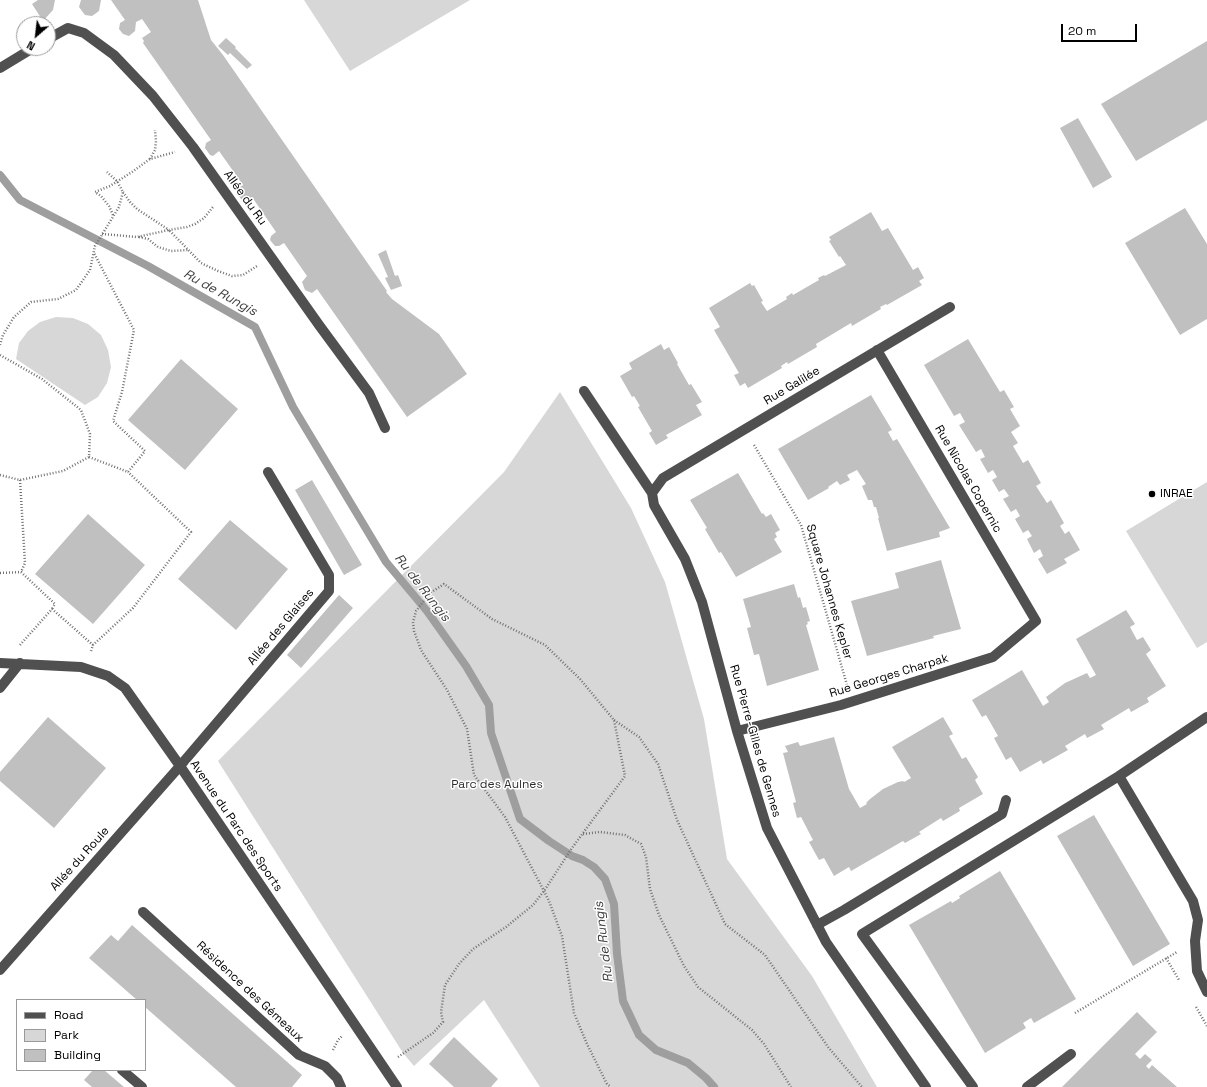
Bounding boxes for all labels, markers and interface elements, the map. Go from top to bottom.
north arrow [16,16,56,56]
scale bar [1063,16,1139,42]
text: 20 m [1068,23,1096,39]
text: N [24,38,37,54]
street label: Allée du Ru [220,168,270,228]
water label: Ru de Rungis [181,266,259,320]
street label: Rue Galilée [761,364,823,408]
street label: Rue Nicolas Copernic [931,423,1005,535]
place label: INRAE [1160,487,1193,501]
marker: INRAE [1147,489,1157,499]
street label: Square Johannes Kepler [803,523,855,661]
water label: Ru de Rungis [391,551,453,625]
street label: Allée des Glaises [245,586,317,668]
street label: Rue Georges Charpak [828,651,950,701]
street label: Rue Pierre-Gilles de Gennes [726,663,784,819]
street label: Avenue du Parc des Sports [187,758,285,894]
park label: Parc des Aulnes [451,778,543,792]
street label: Allée du Roule [47,824,113,894]
water label: Ru de Rungis [591,901,617,983]
street label: Résidence des Gémeaux [193,939,307,1045]
legend [16,999,146,1071]
text: Road [54,1007,83,1023]
text: Park [54,1027,79,1043]
text: Building [54,1047,101,1063]

